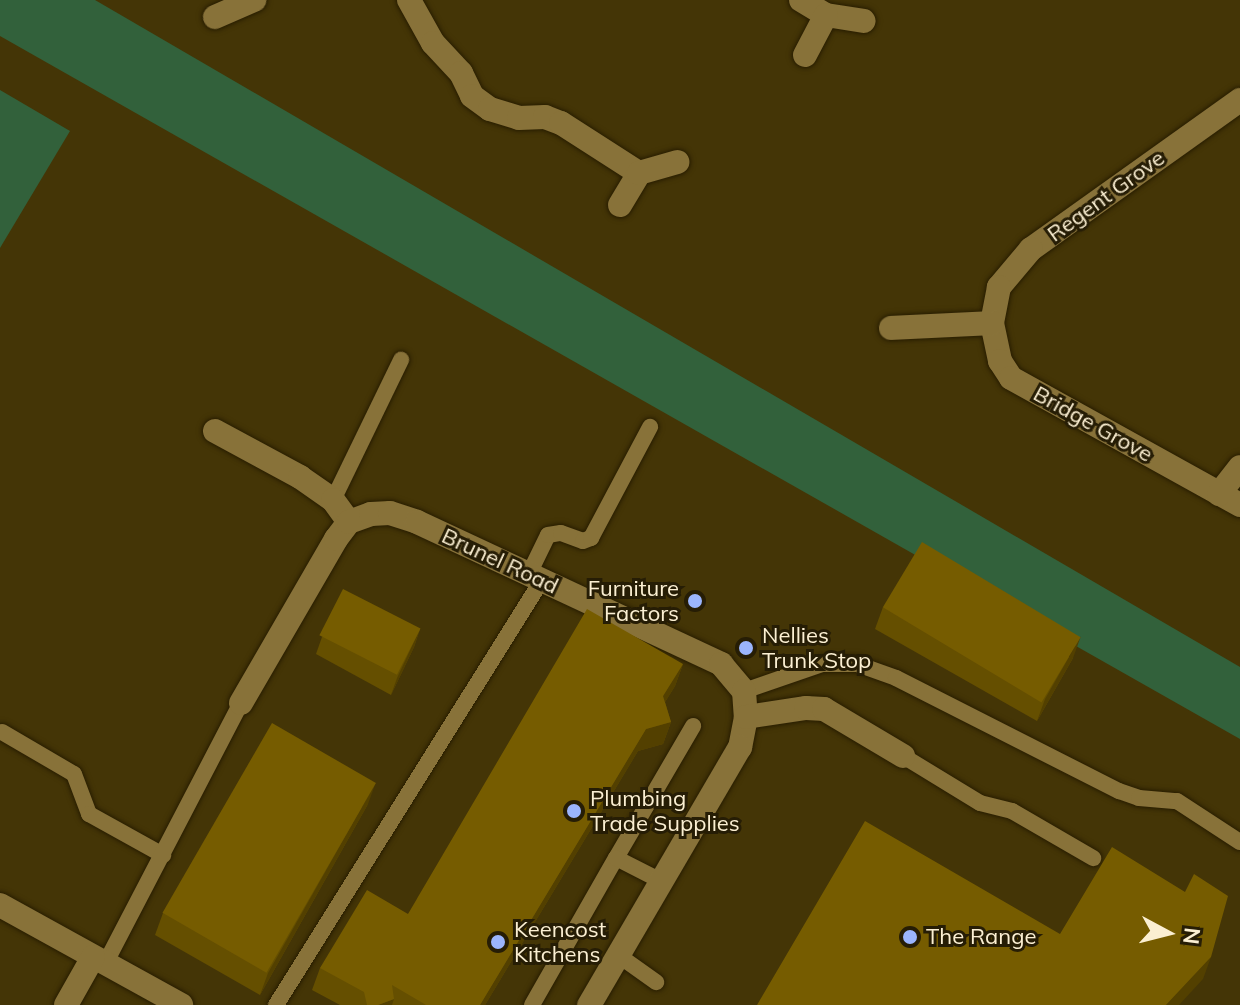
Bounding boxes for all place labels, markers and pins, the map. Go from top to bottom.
place label: Furniture Factors [588,575,679,626]
marker: Furniture Factors [686,592,704,610]
place label: Nellies Trunk Stop [762,622,871,674]
marker: Nellies Trunk Stop [737,639,755,657]
place label: Plumbing Trade Supplies [590,785,740,836]
marker: Plumbing Trade Supplies [565,802,583,820]
place label: Keencost Kitchens [514,916,606,968]
place label: The Range [926,924,1036,950]
marker: The Range [901,928,919,946]
marker: Keencost Kitchens [489,933,507,951]

